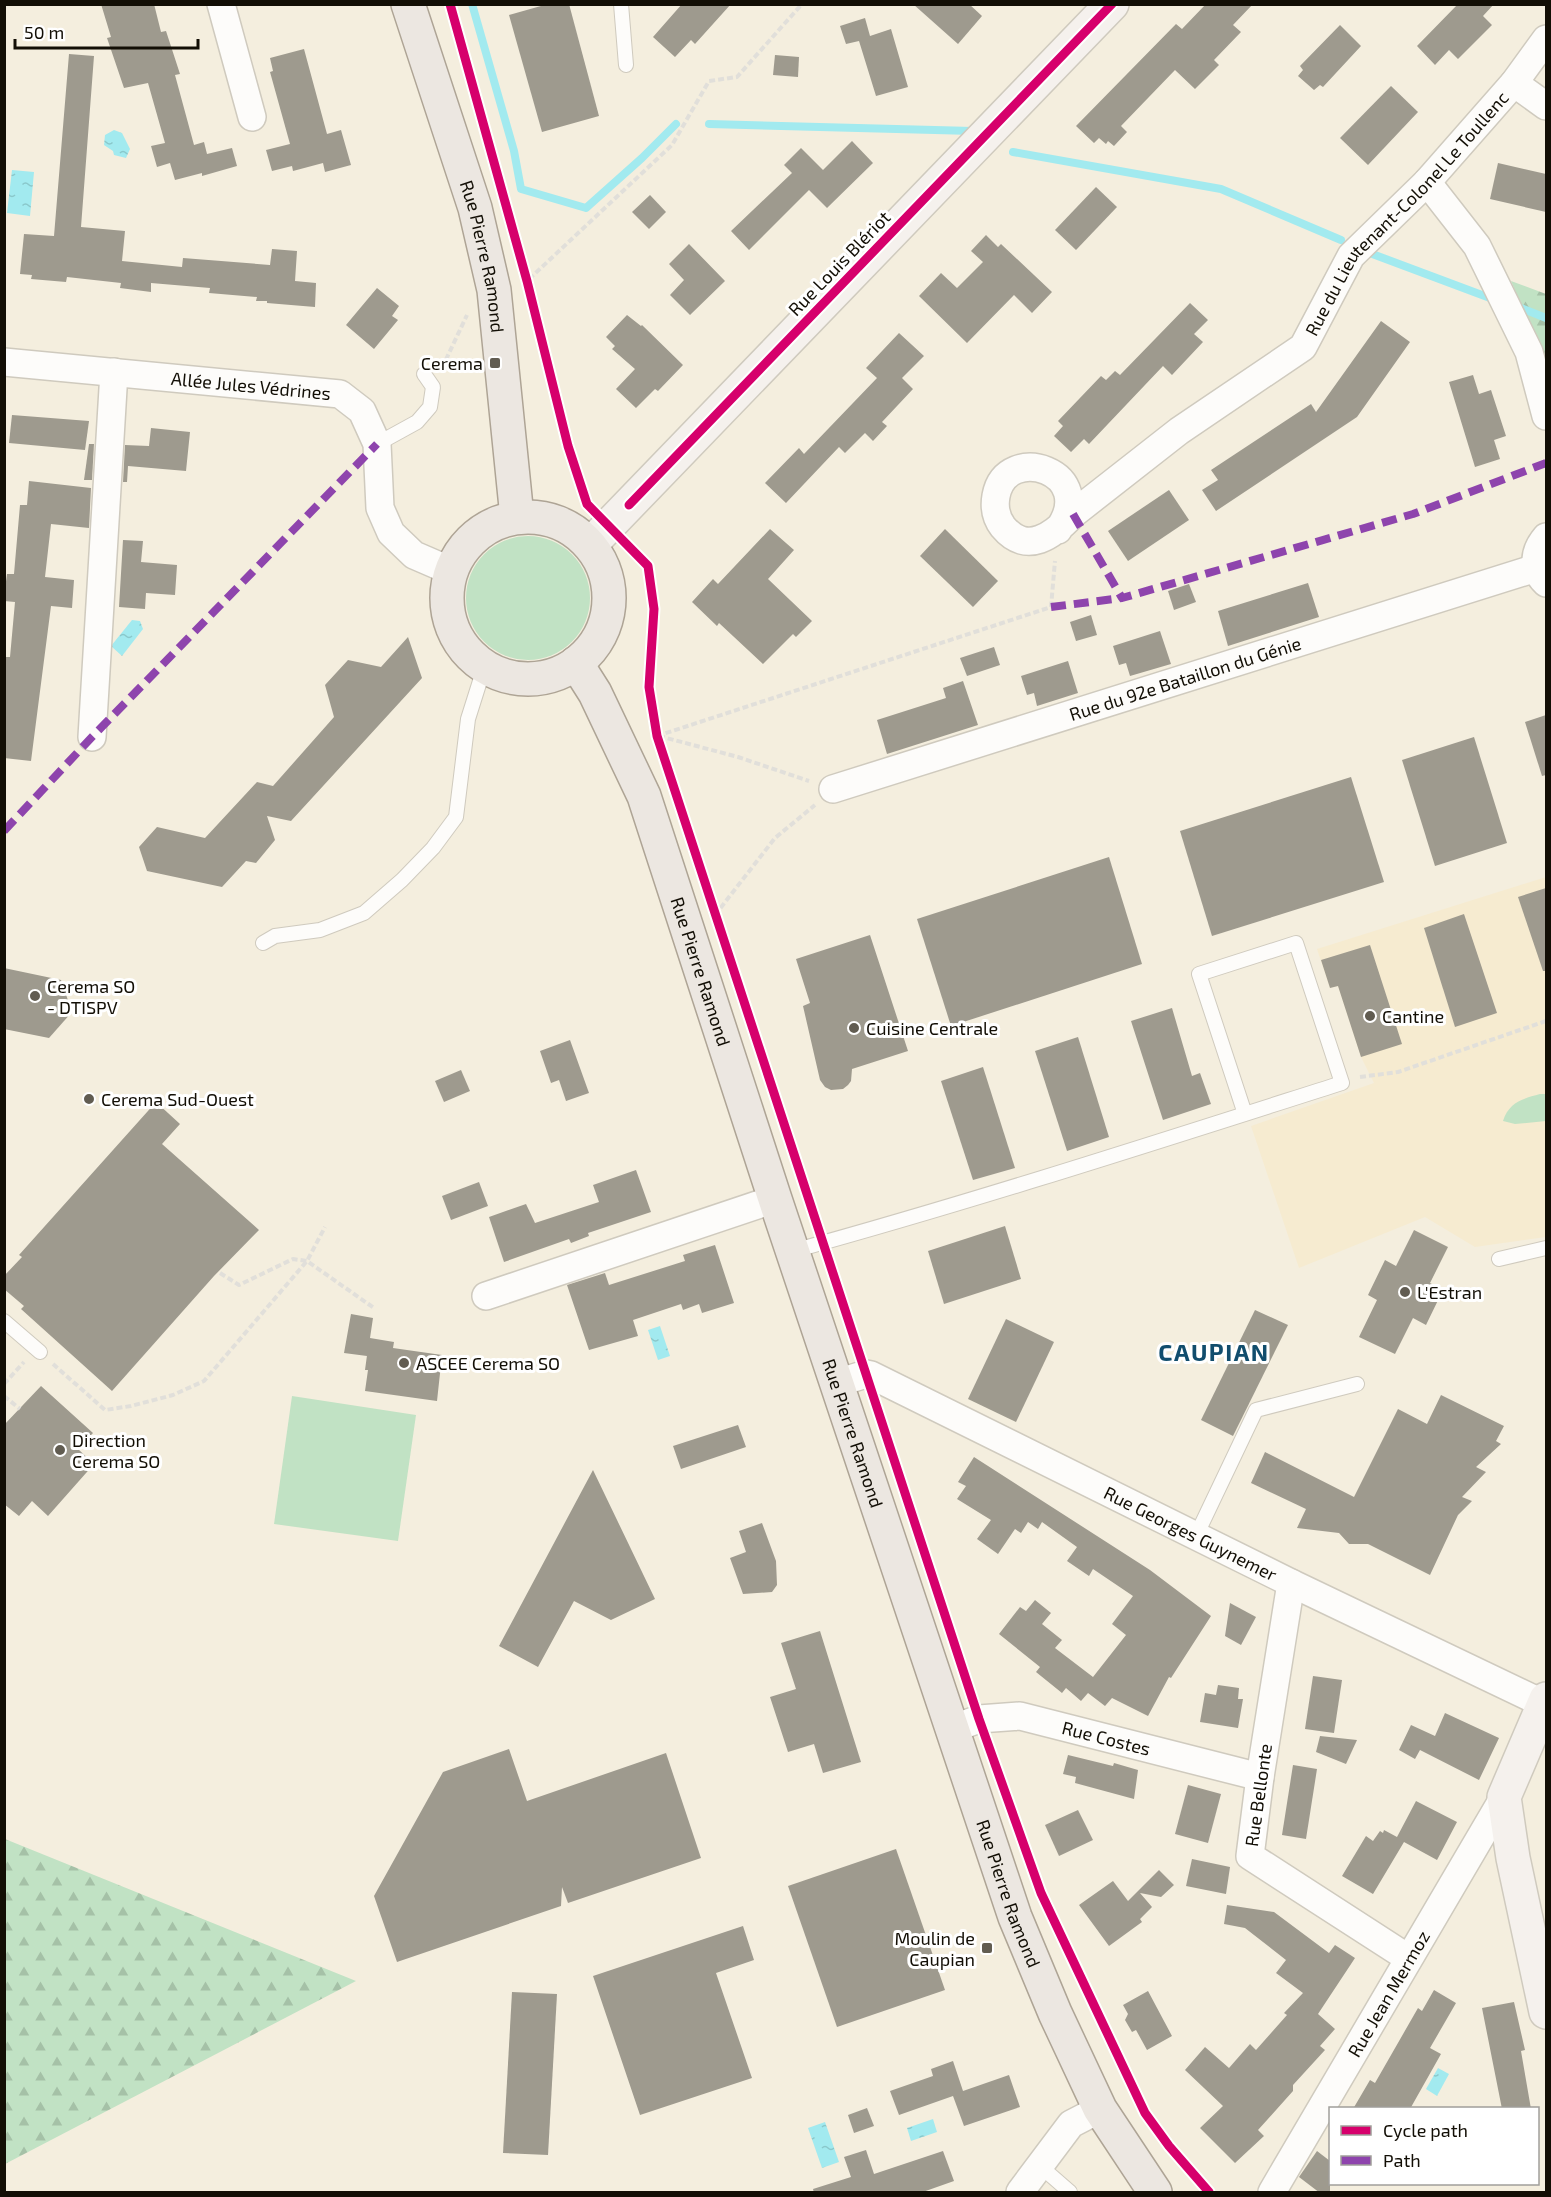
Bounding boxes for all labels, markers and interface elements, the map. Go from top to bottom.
scale bar [15,12,198,50]
text: 50 m [24,21,64,43]
street label: Rue du Lieutenant-Colonel Le Toullenc [1300,86,1513,339]
street label: Rue Pierre Ramond [456,177,509,334]
street label: Rue Louis Blériot [783,206,895,320]
place label: Cerema [421,352,483,374]
marker: Cerema [488,356,502,370]
street label: Allée Jules Védrines [170,367,332,404]
street label: Rue du 92e Bataillon du Génie [1066,632,1304,725]
street label: Rue Pierre Ramond [667,894,736,1049]
place label: Cerema SO - DTISPV [47,975,135,1018]
marker: Cerema SO - DTISPV [28,989,42,1003]
place label: Cantine [1382,1005,1444,1027]
marker: Cantine [1363,1009,1377,1023]
place label: Cuisine Centrale [866,1017,998,1039]
marker: Cuisine Centrale [847,1021,861,1035]
place label: Cerema Sud-Ouest [101,1088,254,1110]
marker: Cerema Sud-Ouest [82,1092,96,1106]
place label: L'Estran [1417,1281,1482,1303]
marker: L'Estran [1398,1285,1412,1299]
district label: CAUPIAN [1158,1337,1270,1366]
place label: ASCEE Cerema SO [416,1352,560,1374]
marker: ASCEE Cerema SO [397,1356,411,1370]
street label: Rue Pierre Ramond [818,1356,888,1510]
place label: Direction Cerema SO [72,1429,160,1472]
marker: Direction Cerema SO [53,1443,67,1457]
street label: Rue Georges Guynemer [1100,1481,1281,1585]
street label: Rue Costes [1060,1716,1153,1760]
street label: Rue Bellonte [1240,1742,1276,1848]
street label: Rue Pierre Ramond [972,1817,1046,1971]
place label: Moulin de Caupian [894,1927,975,1970]
street label: Rue Jean Mermoz [1343,1927,1434,2061]
marker: Moulin de Caupian [980,1941,994,1955]
legend [1329,2107,1539,2185]
text: Cycle path [1383,2119,1468,2141]
text: Path [1383,2149,1421,2171]

